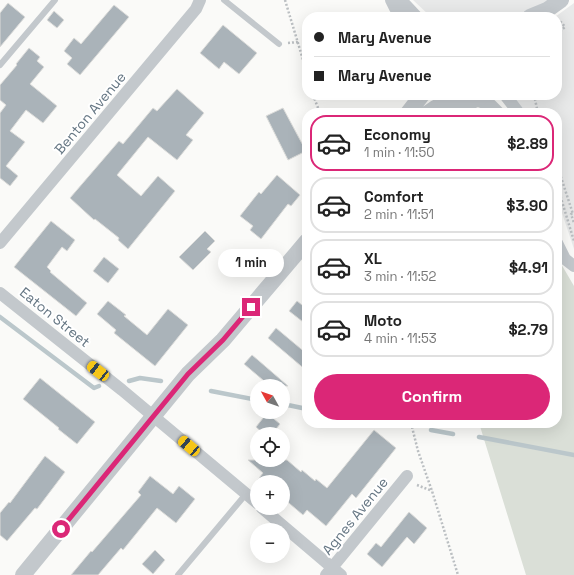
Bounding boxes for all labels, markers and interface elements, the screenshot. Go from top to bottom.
text: Mary Avenue [338,28,432,47]
text: Mary Avenue [338,66,432,85]
street label: Benton Avenue [50,68,130,158]
icon: car [316,125,352,161]
text: Economy [364,125,431,144]
text: $2.89 [507,134,548,153]
text: 1 min · 11:50 [364,144,435,161]
icon: car [316,187,352,223]
text: Comfort [364,187,424,206]
text: $3.90 [506,196,548,215]
text: 2 min · 11:51 [364,206,434,223]
callout: 1 min [218,249,284,277]
icon: car [316,249,352,285]
text: XL [364,249,382,268]
text: 1 min [235,254,267,271]
text: $4.91 [509,258,548,277]
text: 3 min · 11:52 [364,268,436,285]
street label: Eaton Street [16,283,94,351]
route end [242,298,260,316]
icon: car [316,311,352,347]
text: Moto [364,311,402,330]
text: $2.79 [508,320,548,339]
text: 4 min · 11:53 [364,330,437,347]
car [85,359,111,383]
button: Confirm [314,374,550,420]
north arrow [250,379,290,419]
map controls [250,379,290,563]
button: locate [250,427,290,467]
car [176,434,202,458]
street label: Agnes Avenue [318,473,392,559]
button: + [250,475,290,515]
route start [52,520,70,538]
button: − [250,523,290,563]

